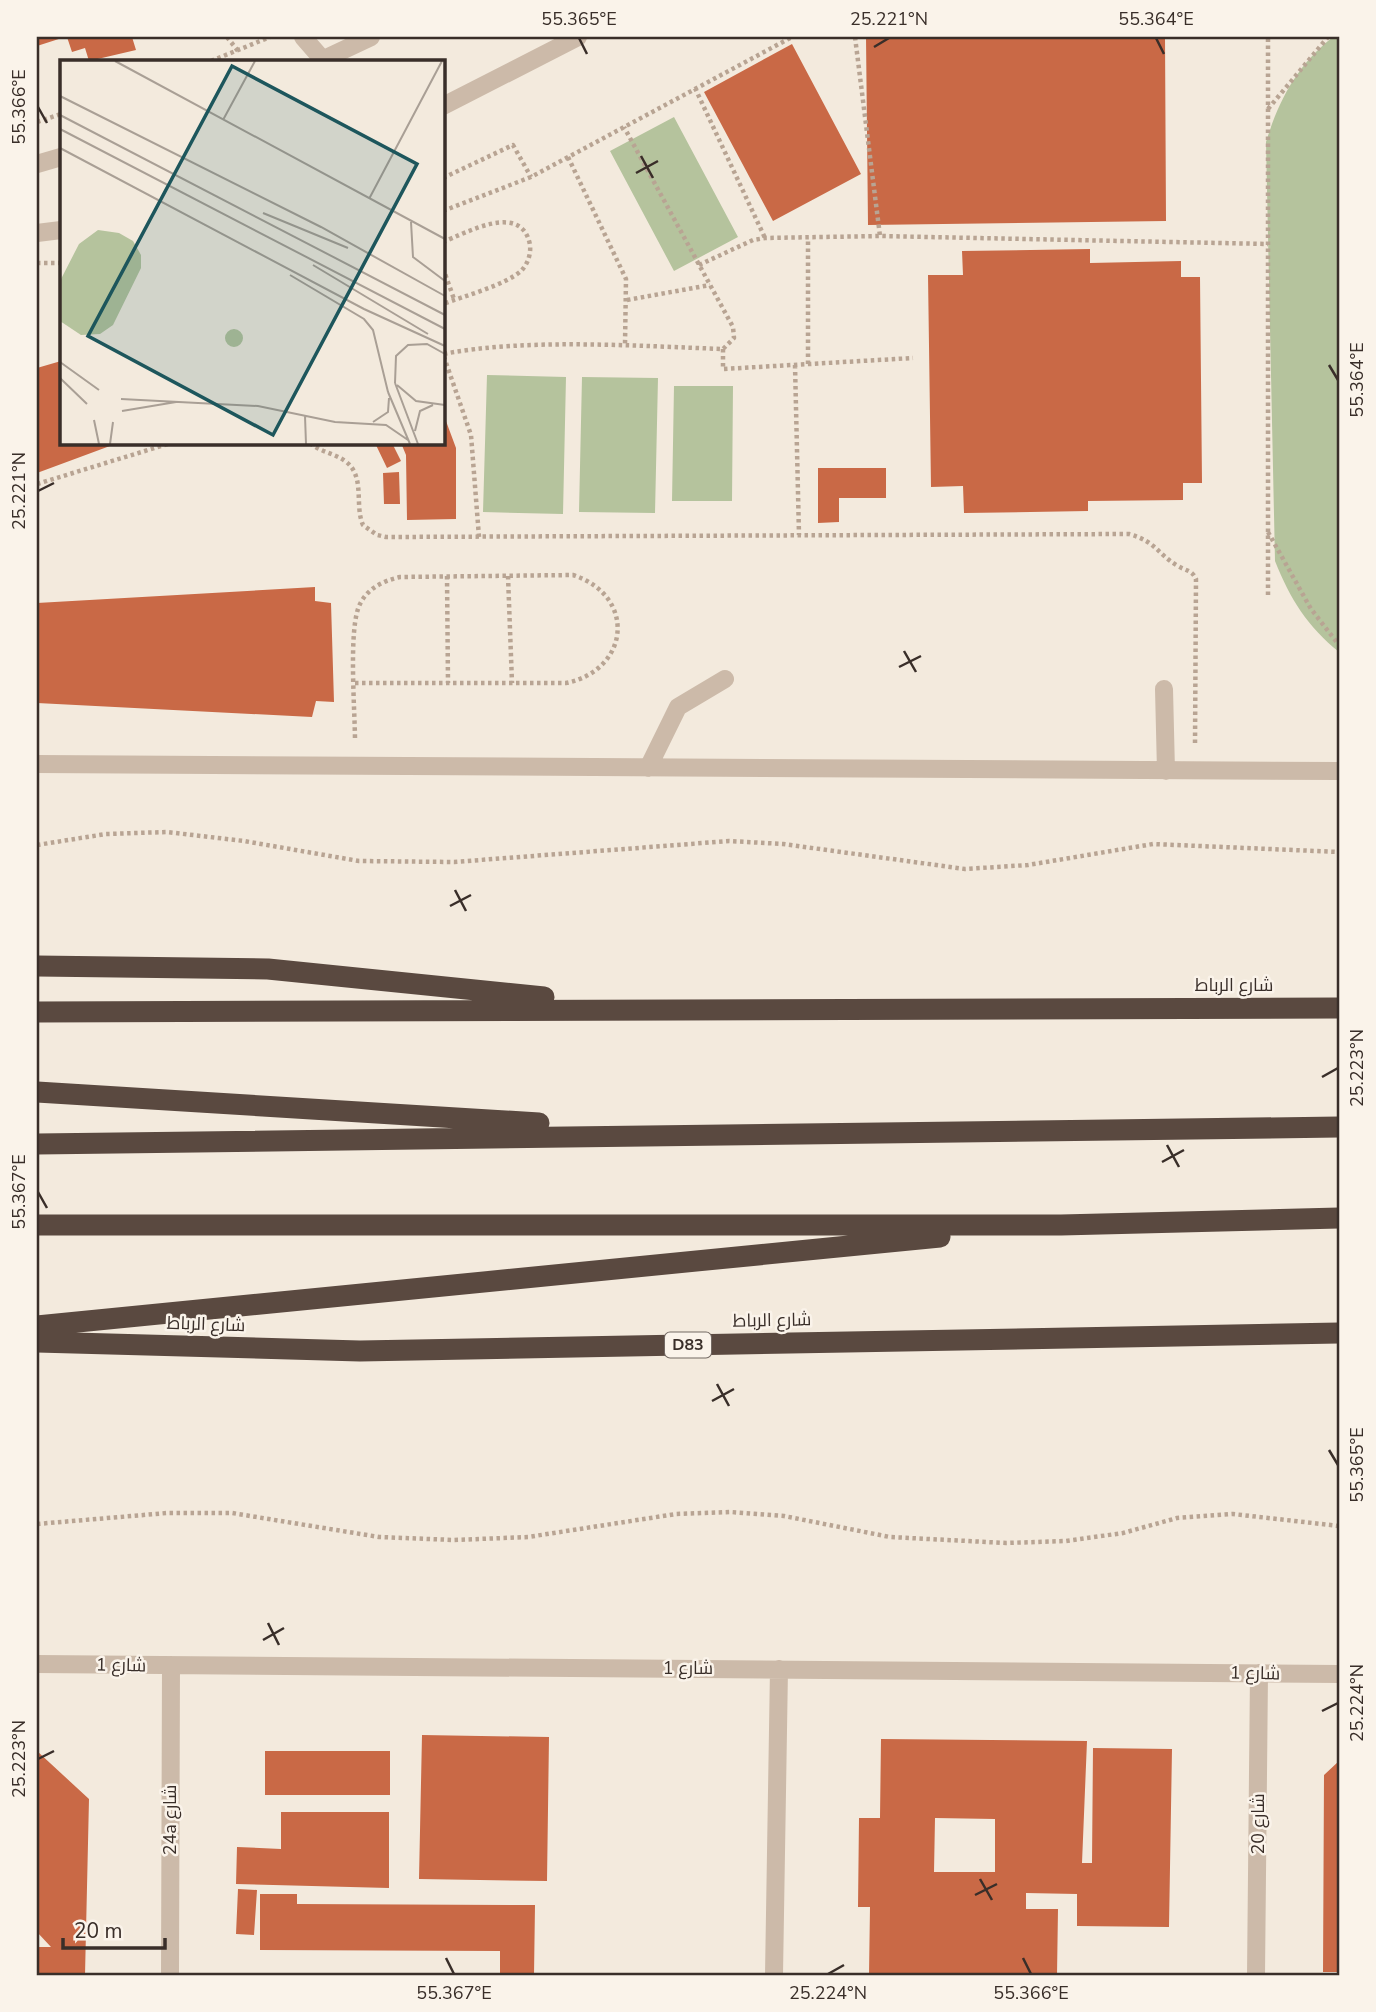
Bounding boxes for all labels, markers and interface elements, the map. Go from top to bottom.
text: 55.365°E [541,7,617,31]
text: 25.221°N [850,7,928,31]
text: 55.364°E [1118,7,1194,31]
inset map [60,60,444,444]
text: 55.366°E [7,69,31,145]
text: 55.364°E [1345,342,1369,418]
text: 25.221°N [7,452,31,530]
street label: شارع الرباط [1195,973,1273,997]
text: 25.223°N [1345,1029,1369,1107]
text: 55.367°E [7,1154,31,1230]
street label: شارع الرباط [733,1307,811,1333]
street label: شارع الرباط [166,1311,246,1337]
road number: D83 [665,1332,711,1358]
text: 55.365°E [1345,1427,1369,1503]
street label: شارع 1 [96,1653,146,1677]
street label: شارع 1 [663,1656,713,1680]
street label: شارع 1 [1230,1661,1280,1685]
text: 25.224°N [1345,1664,1369,1742]
text: 25.223°N [7,1720,31,1798]
street label: 24a شارع [158,1785,182,1855]
street label: شارع 20 [1246,1793,1270,1855]
scale bar [63,1907,164,1951]
text: 20 m [74,1917,123,1945]
text: 55.367°E [416,1981,492,2005]
text: 25.224°N [789,1981,867,2005]
text: 55.366°E [993,1981,1069,2005]

